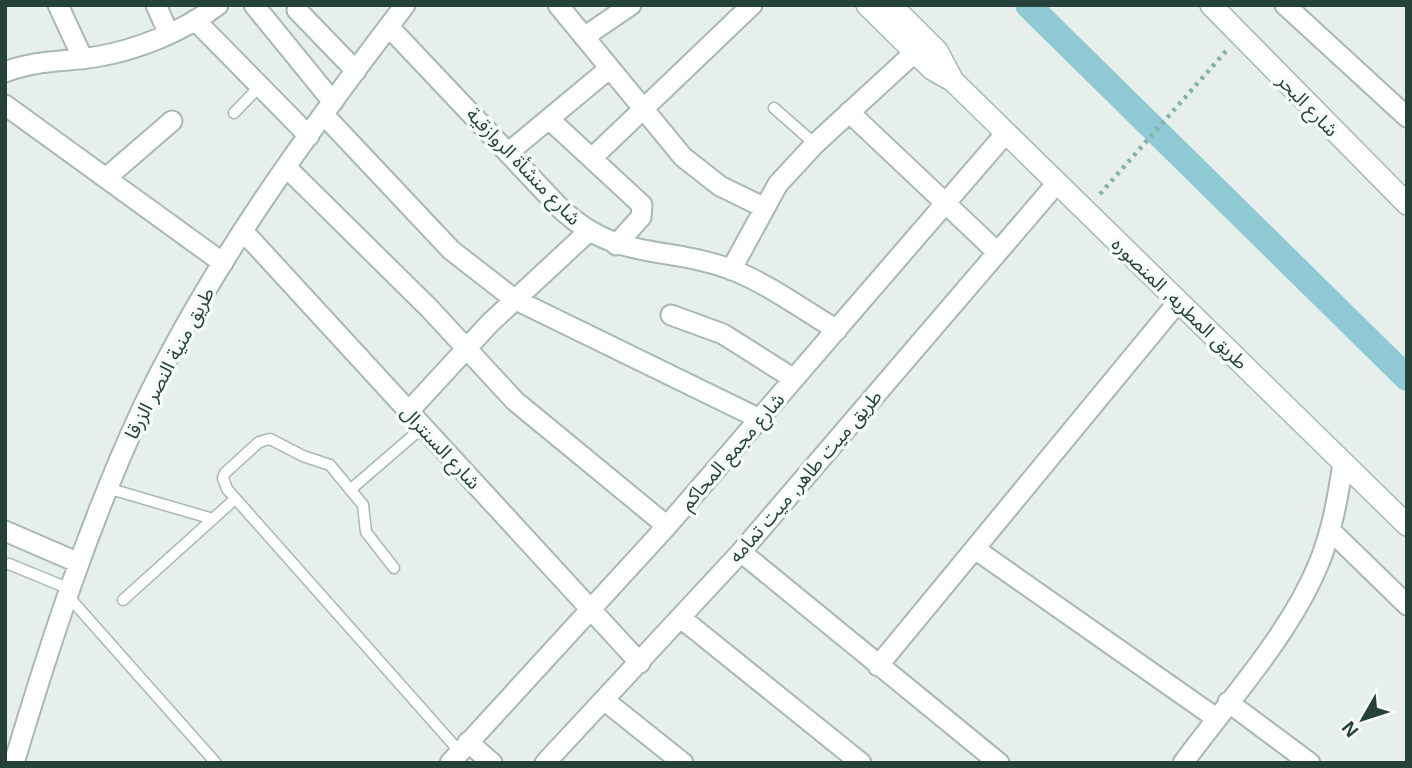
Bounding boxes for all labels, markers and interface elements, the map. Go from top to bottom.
street label: شارع البحر [1270,69,1342,143]
street label: شارع منشأة الروازقية [460,103,585,231]
street label: طريق المطريه, المنصوره [1107,233,1252,374]
street label: طريق منية النصر الزرقا [121,284,219,443]
street label: طريق ميت طاهر, ميت تمامه [725,386,887,567]
street label: شارع مجمع المحاكم [676,389,792,516]
street label: شارع السنترال [395,401,485,495]
north arrow [1328,684,1398,754]
text: N [1338,717,1363,741]

